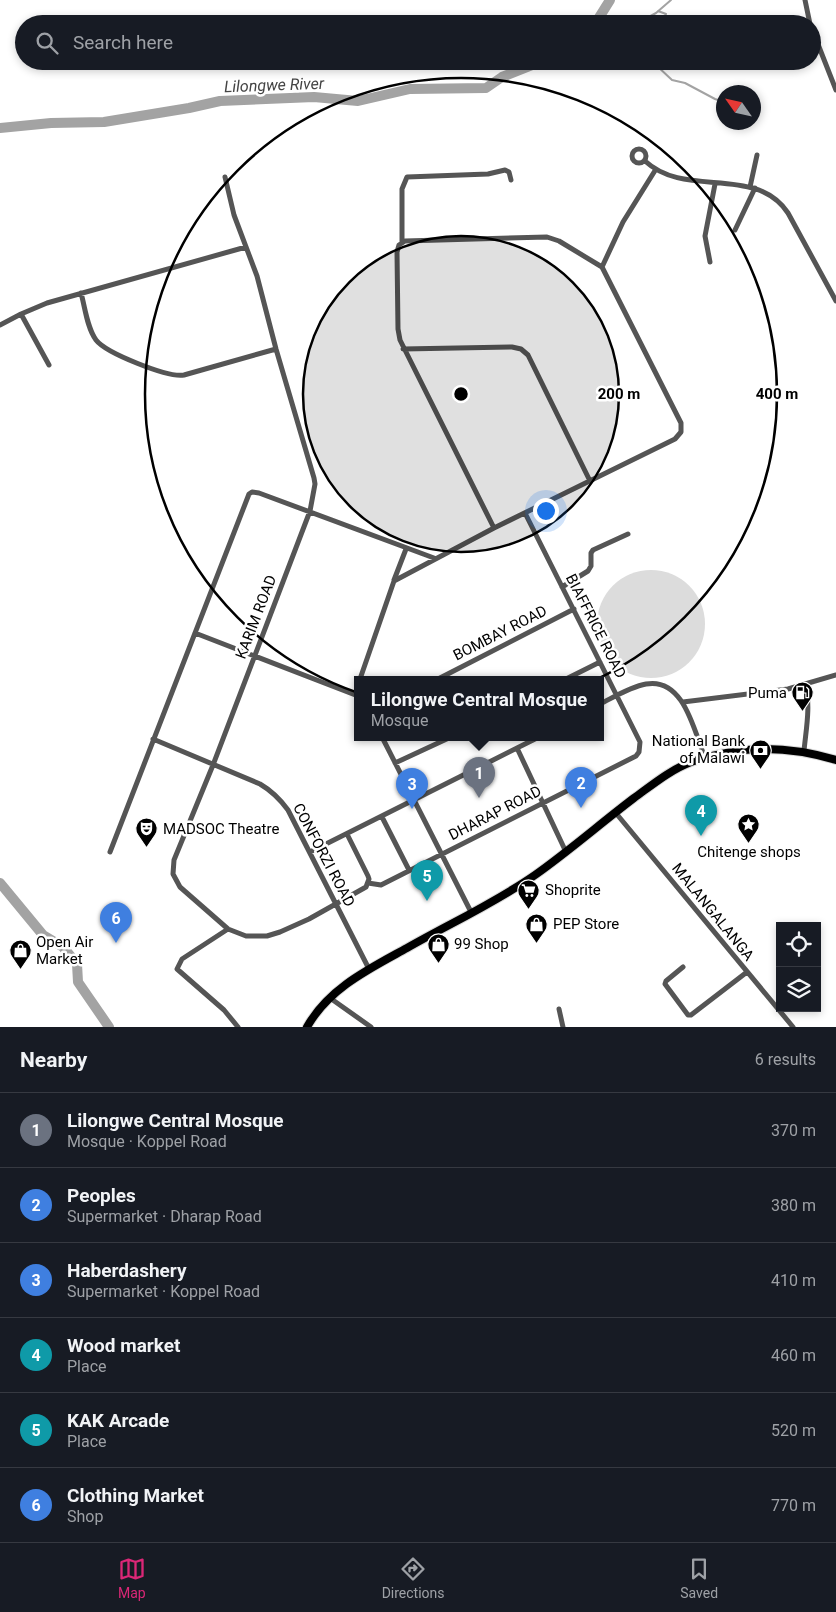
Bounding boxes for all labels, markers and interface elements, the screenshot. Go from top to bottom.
search box [15,15,821,70]
icon: search [33,29,61,57]
text: Search here [73,31,173,54]
water label: Lilongwe River [224,74,325,96]
north arrow [716,85,761,130]
centre of rings [452,385,470,403]
text: 200 m [598,385,640,403]
text: 400 m [756,385,798,403]
your location [533,498,559,524]
street label: BIAFFRICE ROAD [562,571,630,681]
street label: KARIM ROAD [232,573,280,661]
street label: BOMBAY ROAD [450,602,550,664]
popup [354,676,604,741]
fuel station icon: Puma [791,681,815,712]
place label: Puma [748,684,787,702]
text: Lilongwe Central Mosque [371,688,587,711]
text: Mosque [371,711,428,730]
place label: National Bank of Malawi [652,732,745,767]
bank icon: National Bank of Malawi [749,738,773,769]
pin: 1 [463,757,495,798]
pin: 2 [565,767,597,808]
pin: 3 [396,768,428,809]
street label: DHARAP ROAD [446,782,544,844]
pin: 4 [685,795,717,836]
street label: CONFORZI ROAD [289,800,359,910]
place icon: Chitenge shops [737,812,761,843]
theatre icon: MADSOC Theatre [135,817,159,848]
place label: MADSOC Theatre [163,820,279,838]
place label: Chitenge shops [697,843,801,861]
pin: 5 [411,860,443,901]
street label: MALANGALANGA [668,860,758,965]
supermarket icon: Shoprite [517,878,541,909]
place label: Shoprite [545,881,601,899]
pin: 6 [100,902,132,943]
shop icon: PEP Store [525,912,549,943]
place label: PEP Store [553,915,619,933]
map controls [776,922,821,1012]
button: locate [776,922,821,967]
shop icon: 99 Shop [426,932,450,963]
place label: Open Air Market [36,933,93,968]
place label: 99 Shop [454,935,509,953]
shop icon: Open Air Market [8,939,32,970]
button: layers [776,967,821,1012]
text: Nearby [20,1048,87,1072]
text: 6 results [755,1050,816,1069]
text: Lilongwe Central Mosque [67,1109,284,1132]
text: 1 [31,1121,41,1140]
text: 370 m [771,1121,816,1140]
text: Mosque · Koppel Road [67,1132,227,1151]
text: Peoples [67,1184,136,1207]
text: 2 [31,1196,41,1215]
text: 380 m [771,1196,816,1215]
text: Supermarket · Dharap Road [67,1207,262,1226]
text: Haberdashery [67,1259,187,1282]
text: 3 [31,1271,41,1290]
text: 410 m [771,1271,816,1290]
text: Supermarket · Koppel Road [67,1282,260,1301]
text: Wood market [67,1334,180,1357]
text: 4 [31,1346,41,1365]
text: 460 m [771,1346,816,1365]
text: Place [67,1357,107,1376]
text: KAK Arcade [67,1409,169,1432]
text: 5 [31,1421,41,1440]
text: 520 m [771,1421,816,1440]
text: Place [67,1432,107,1451]
text: Clothing Market [67,1484,204,1507]
text: 6 [31,1496,41,1515]
text: 770 m [771,1496,816,1515]
text: Shop [67,1507,103,1526]
tab: Map [118,1555,146,1601]
tab: Directions [382,1555,445,1601]
tab: Saved [680,1555,718,1601]

